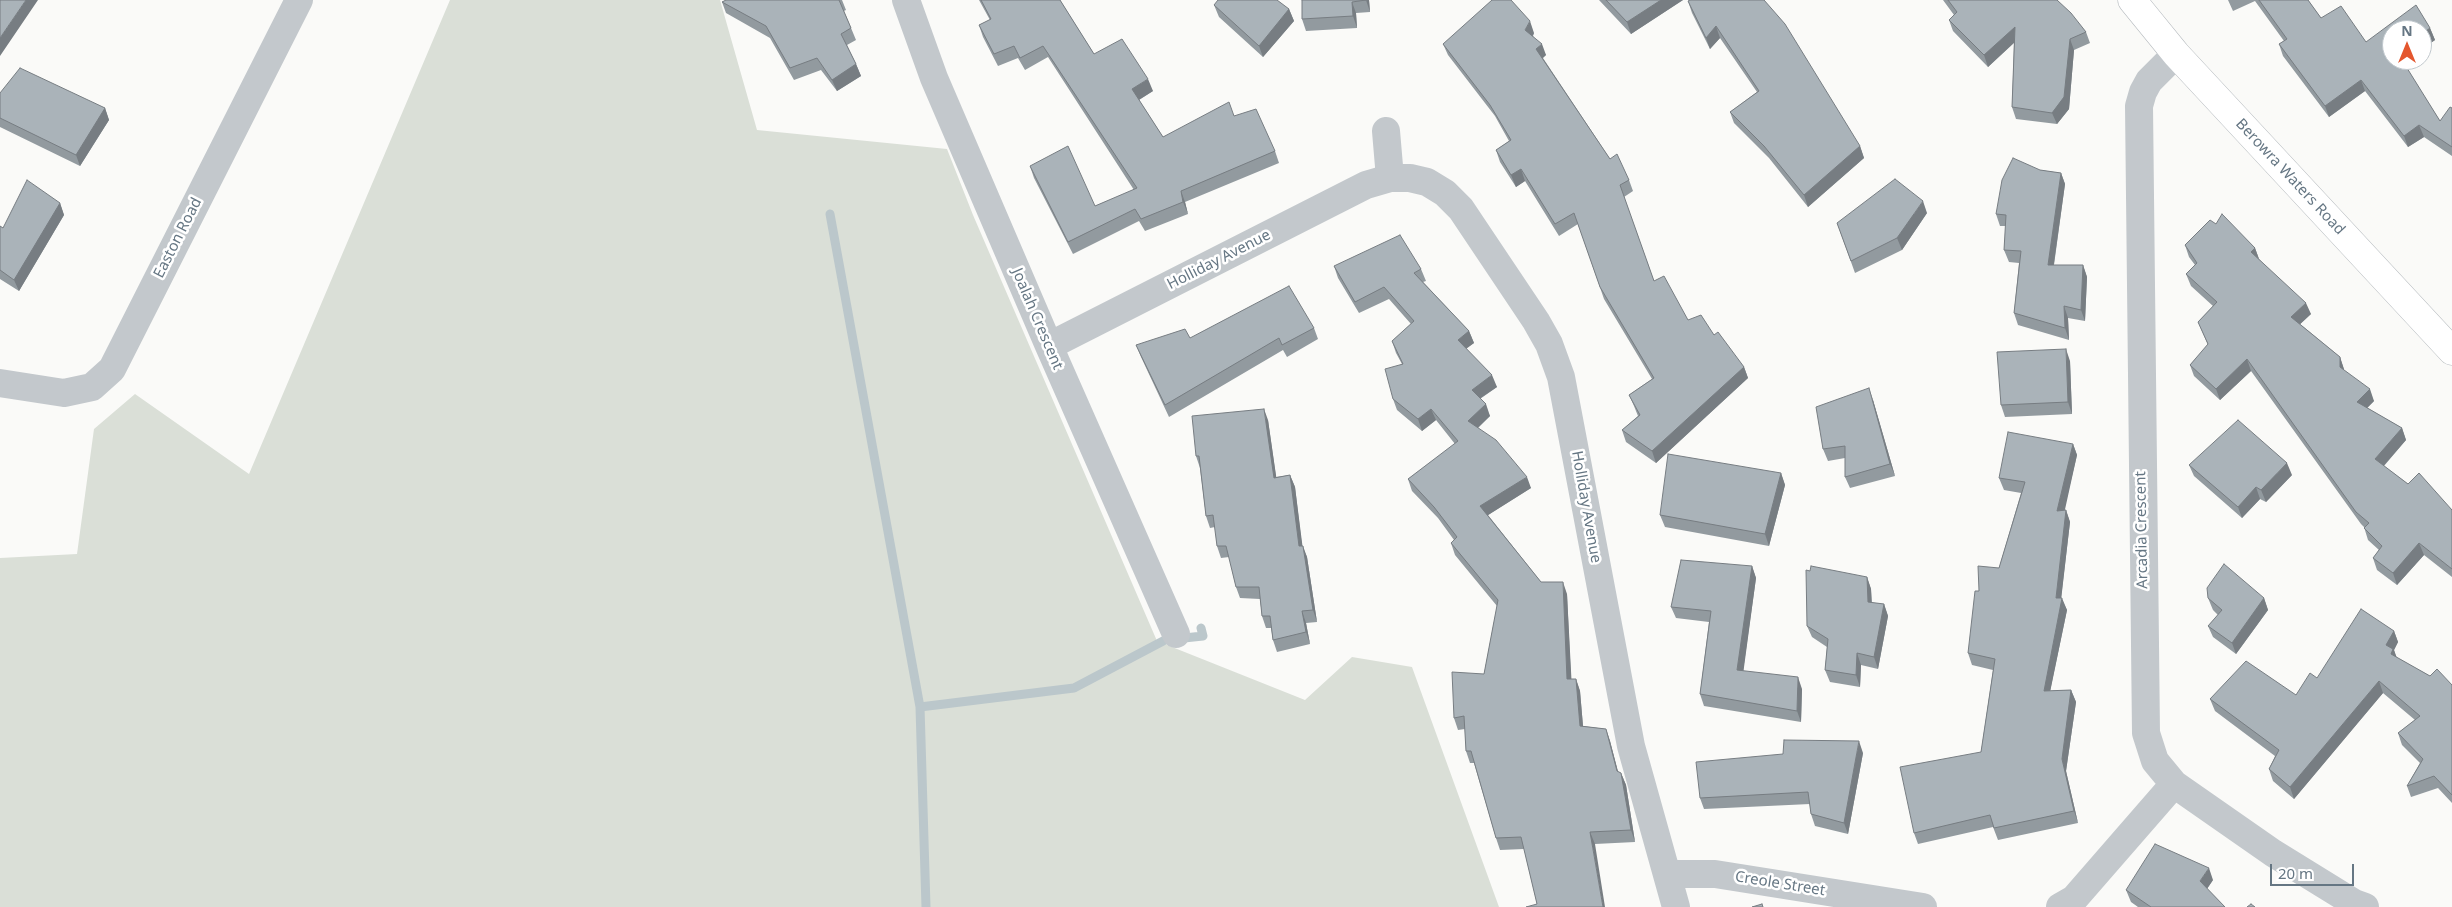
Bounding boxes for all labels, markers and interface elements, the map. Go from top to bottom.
north arrow [2382,20,2432,70]
text: N [2401,21,2413,40]
street label: Berowra Waters Road [2232,115,2348,239]
street label: Easton Road [150,195,206,281]
street label: Holliday Avenue [1164,226,1274,294]
street label: Joalah Crescent [1008,266,1066,372]
street label: Holliday Avenue [1567,449,1605,565]
street label: Arcadia Crescent [2132,471,2152,589]
scale bar [2272,854,2356,886]
text: 20 m [2278,863,2313,883]
street label: Creole Street [1734,868,1826,900]

